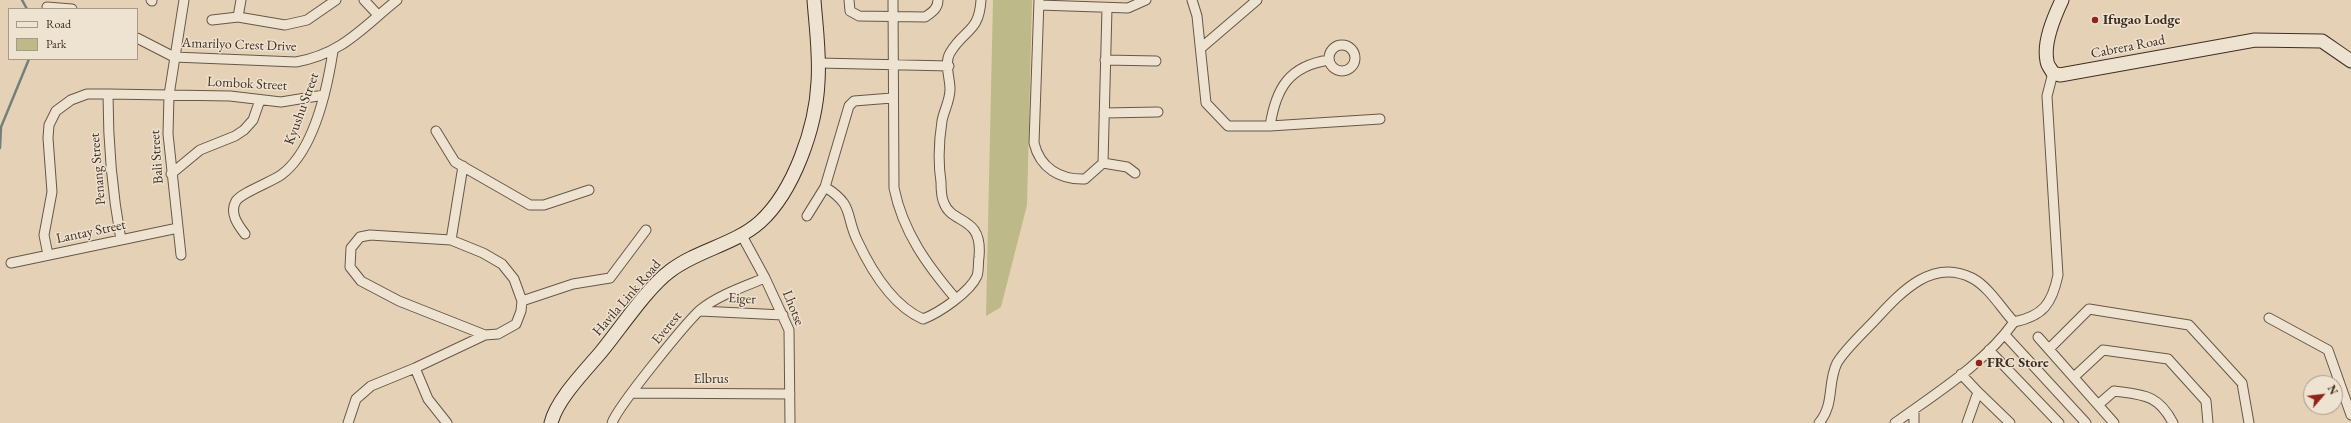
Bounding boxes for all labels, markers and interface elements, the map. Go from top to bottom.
legend [8,8,138,60]
place label: Ifugao Lodge [2103,12,2180,28]
marker: Ifugao Lodge [2090,15,2100,25]
text: Road [46,16,71,32]
street label: Cabrera Road [2089,32,2167,62]
street label: Amarilyo Crest Drive [181,35,297,55]
text: Park [46,36,66,52]
street label: Kyushu Street [281,71,323,147]
street label: Lombok Street [207,74,287,94]
street label: Bali Street [147,129,167,185]
street label: Penang Street [86,132,110,206]
street label: Lantay Street [55,216,127,248]
street label: Havila Link Road [589,256,665,340]
street label: Lhotse [778,288,808,328]
street label: Eiger [728,290,756,308]
street label: Everest [648,308,686,348]
place label: FRC Store [1987,355,2049,371]
marker: FRC Store [1974,358,1984,368]
street label: Elbrus [693,371,729,387]
north arrow [2303,375,2343,415]
text: N [2324,383,2341,397]

